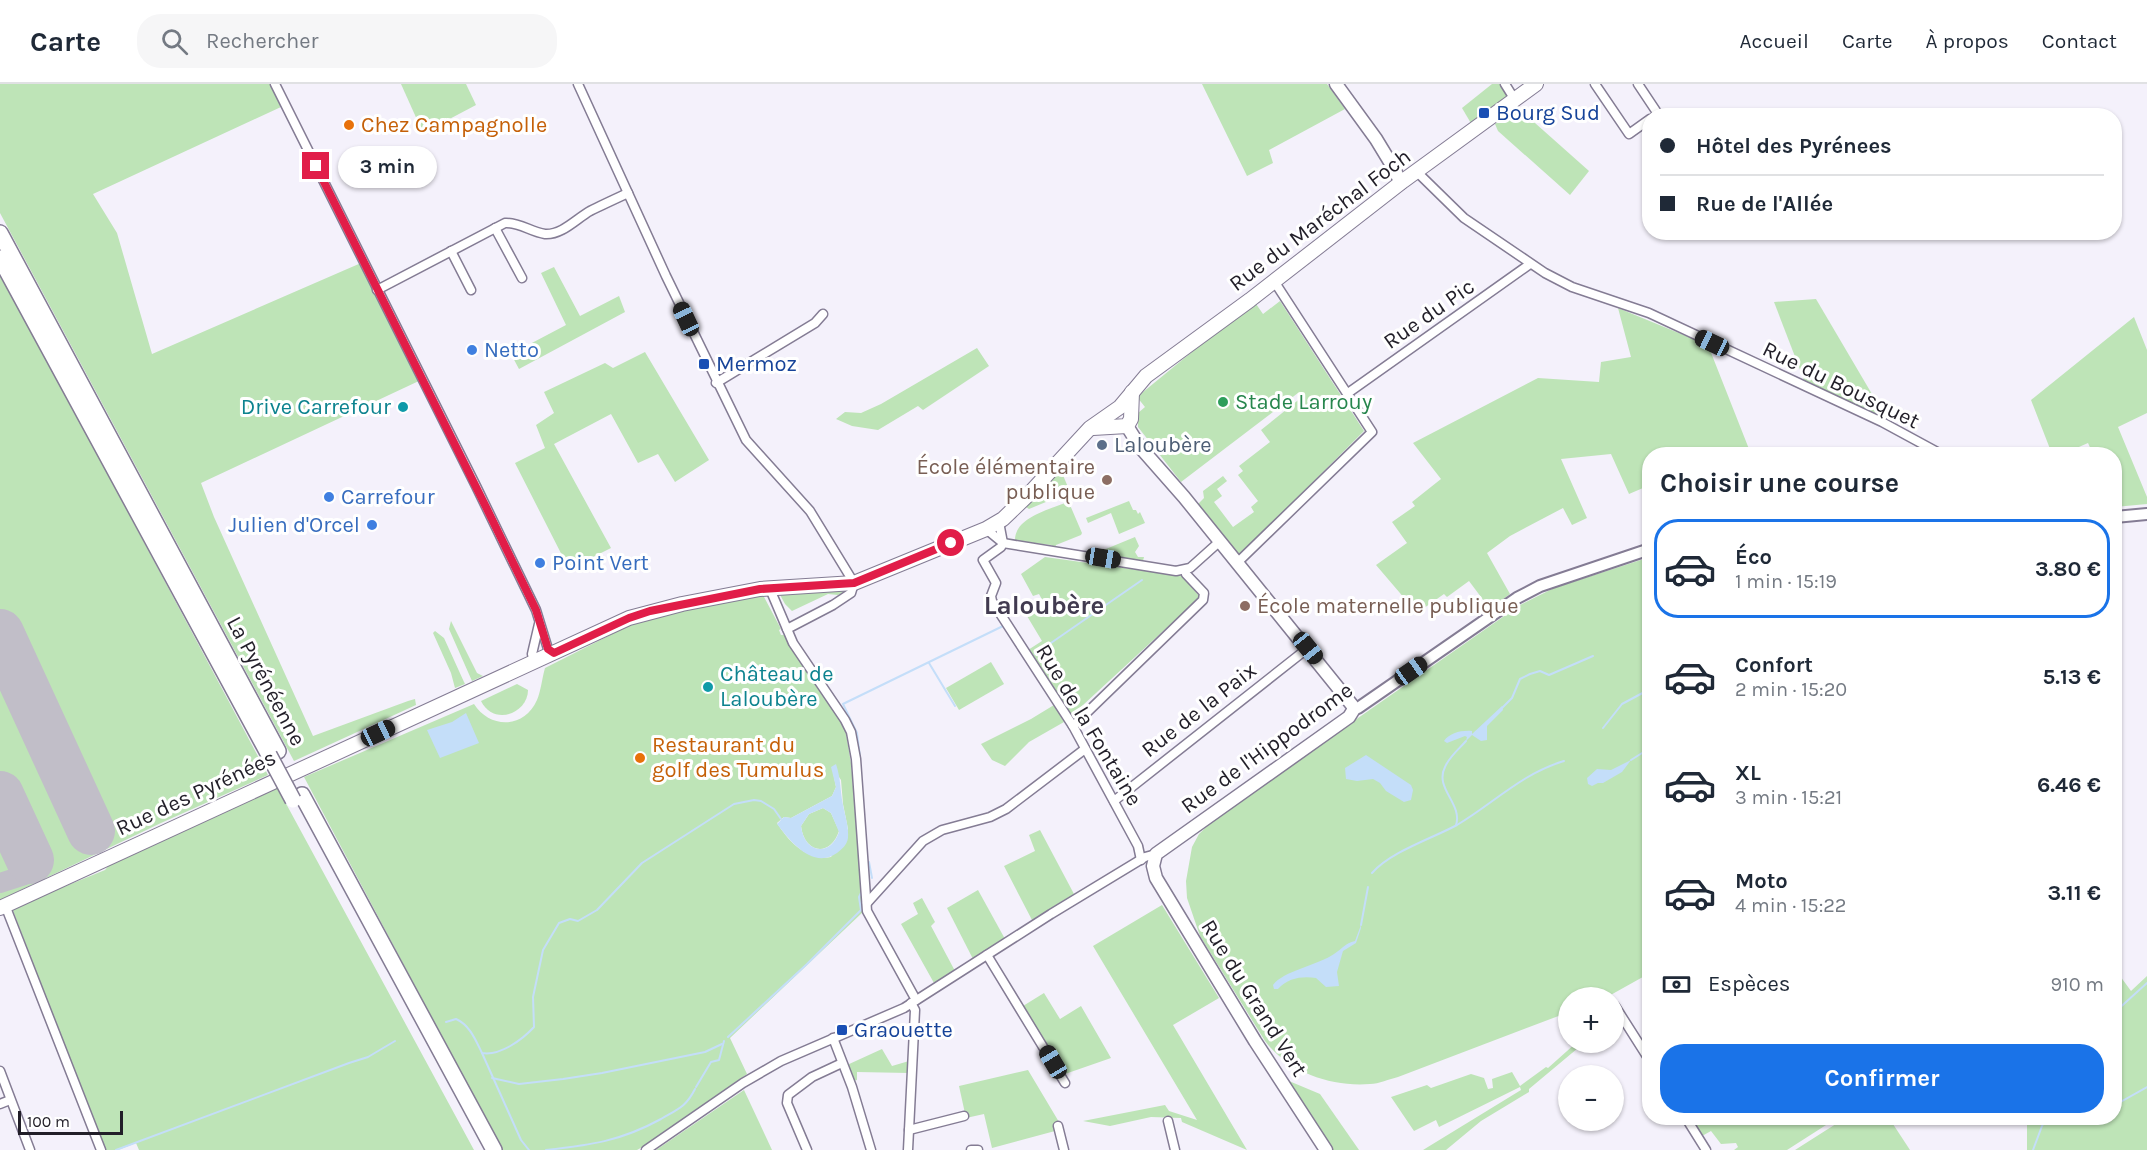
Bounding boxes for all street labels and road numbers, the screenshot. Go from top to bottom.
street label: Rue du Maréchal Foch [1224,143,1416,297]
street label: Rue du Pic [1379,273,1479,355]
street label: Rue du Bousquet [1758,336,1924,434]
street label: La Pyrénéenne [221,612,311,750]
street label: Rue de la Fontaine [1030,639,1148,811]
street label: Rue de la Paix [1136,657,1262,763]
street label: Rue de l'Hippodrome [1176,677,1358,819]
street label: Rue des Pyrénées [112,745,280,841]
street label: Rue du Grand Vert [1195,915,1313,1081]

